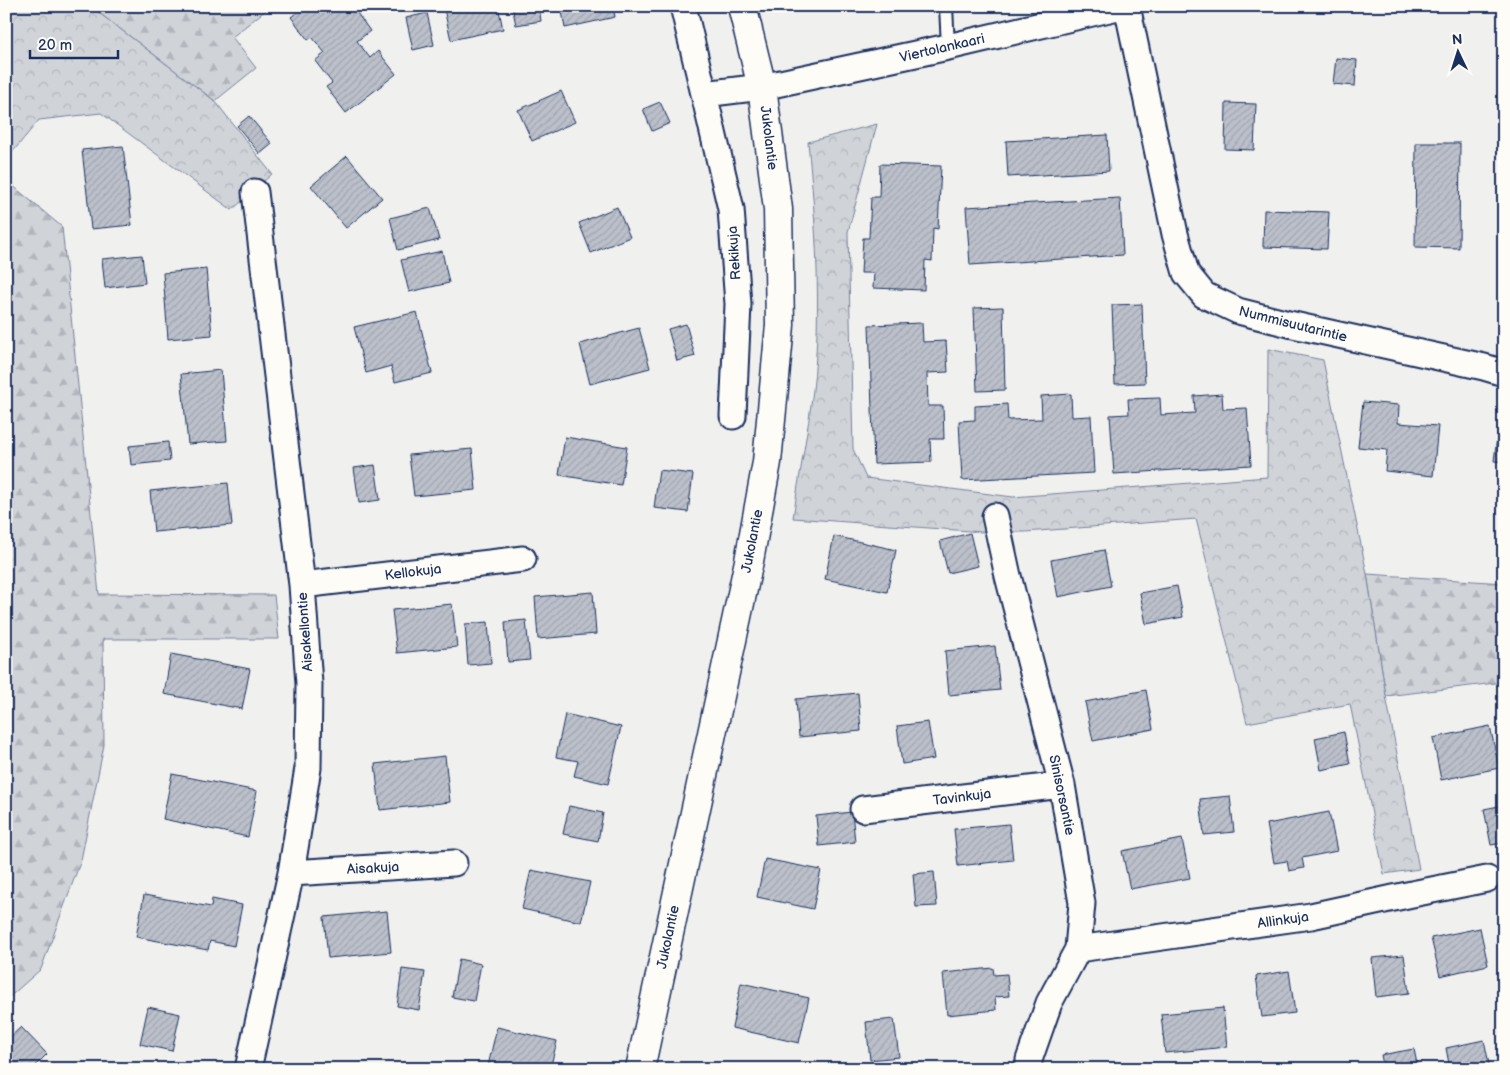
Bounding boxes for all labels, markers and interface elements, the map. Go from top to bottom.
scale bar [30,28,118,60]
north arrow [1432,28,1482,78]
street label: Viertolankaari [898,30,986,66]
text: N [1451,31,1463,48]
text: 20 m [38,36,72,55]
street label: Jukolantie [757,105,781,171]
street label: Rekikuja [724,225,744,281]
street label: Nummisuutarintie [1237,302,1349,346]
street label: Jukolantie [738,508,766,574]
street label: Kellokuja [384,560,442,584]
street label: Aisakellontie [294,592,316,672]
street label: Sinisorsantie [1045,753,1079,837]
street label: Tavinkuja [932,785,992,809]
street label: Aisakuja [346,858,400,878]
street label: Jukolantie [653,904,683,970]
street label: Allinkuja [1256,908,1310,932]

